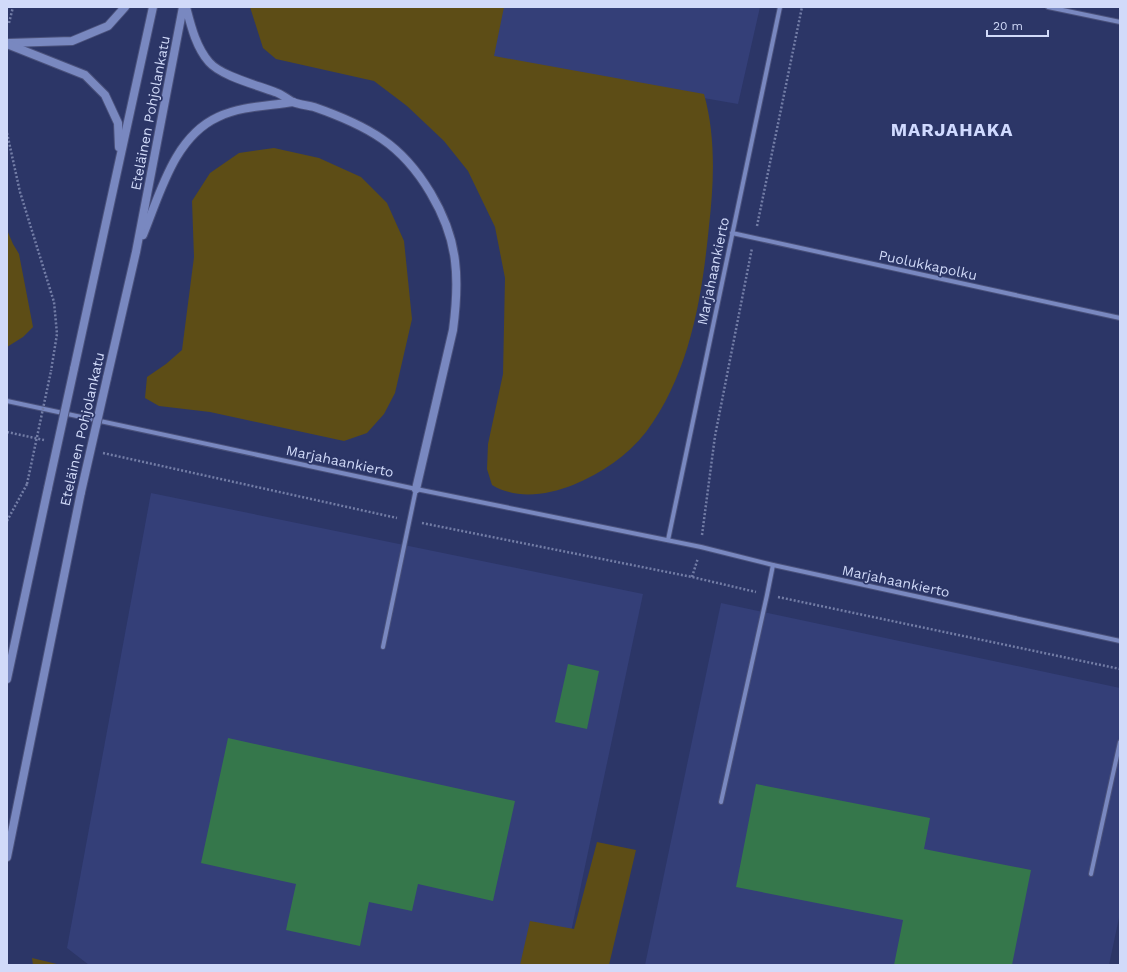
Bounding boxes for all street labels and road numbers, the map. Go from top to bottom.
street label: Eteläinen Pohjolankatu [127,34,173,192]
street label: Marjahaankierto [694,216,732,326]
street label: Puolukkapolku [877,247,979,283]
street label: Eteläinen Pohjolankatu [57,351,107,507]
street label: Marjahaankierto [285,442,395,480]
street label: Marjahaankierto [841,562,951,600]

